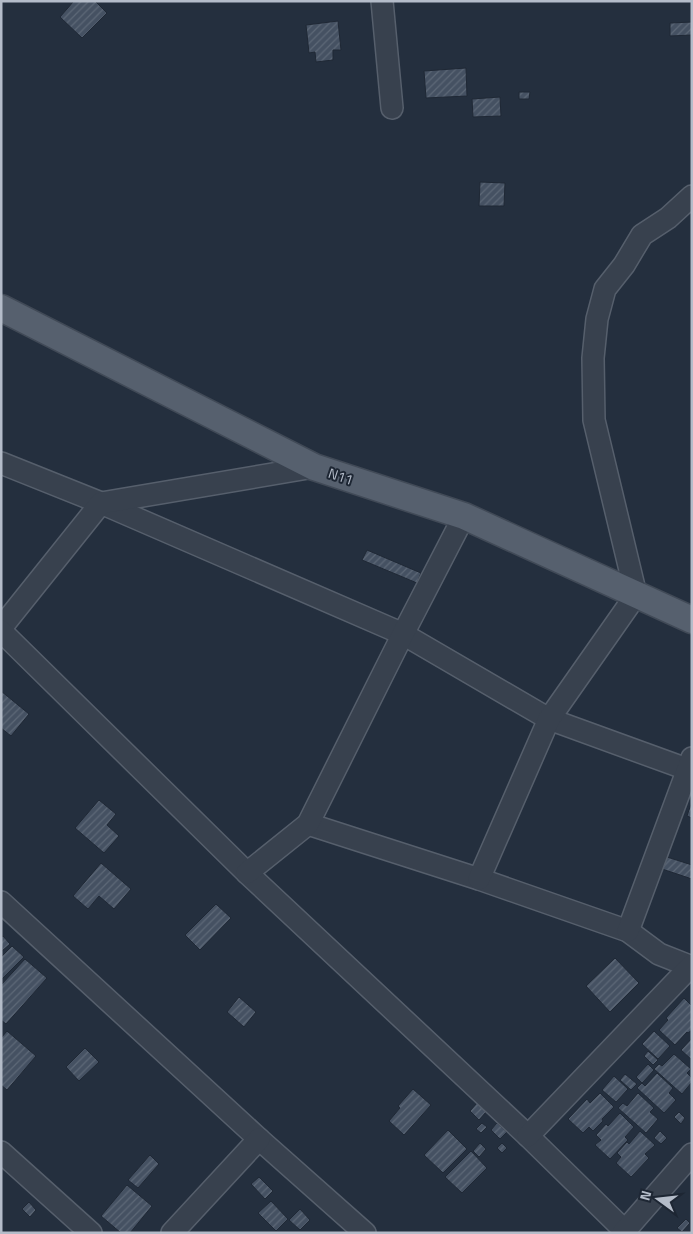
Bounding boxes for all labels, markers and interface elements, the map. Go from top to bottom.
street label: N11 [326,462,356,490]
north arrow [633,1174,683,1224]
text: N [634,1188,656,1203]

